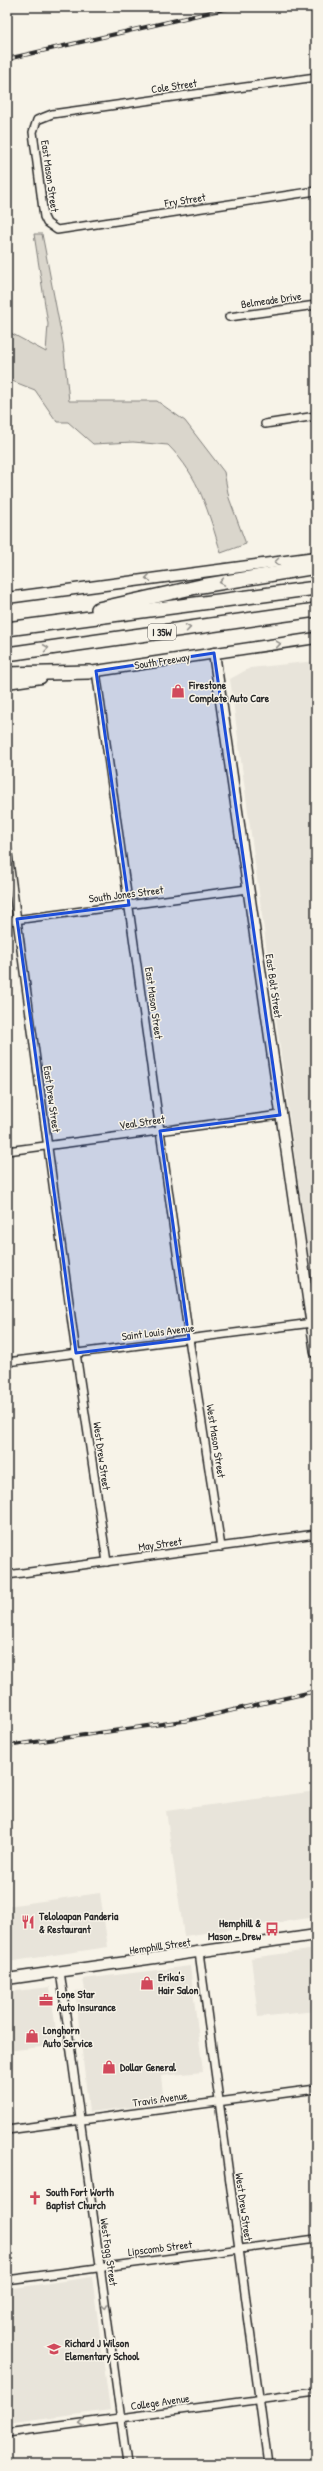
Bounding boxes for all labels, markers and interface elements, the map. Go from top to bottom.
street label: Cole Street [150,76,198,96]
street label: East Mason Street [38,139,62,213]
street label: Fry Street [163,190,207,210]
street label: Belmeade Drive [240,289,303,311]
one-way arrow [274,557,280,566]
one-way arrow [145,573,151,582]
one-way arrow [219,577,225,586]
road number: I 35W [148,624,176,640]
one-way arrow [185,624,191,633]
one-way arrow [275,640,281,649]
one-way arrow [43,644,49,653]
street label: South Freeway [133,650,191,672]
place label: Firestone Complete Auto Care [188,678,270,706]
shop icon: Firestone Complete Auto Care [170,683,186,699]
street label: South Jones Street [88,882,164,906]
street label: East Bolt Street [263,953,285,1019]
street label: East Mason Street [142,966,166,1040]
street label: East Drew Street [40,1065,64,1133]
street label: Veal Street [118,1112,166,1132]
street label: Saint Louis Avenue [121,1321,196,1343]
street label: West Mason Street [203,1403,229,1479]
street label: West Drew Street [90,1421,114,1491]
street label: May Street [137,1534,183,1554]
place label: Teloloapan Panderia & Restaurant [38,1909,119,1936]
restaurant icon: Teloloapan Panderia & Restaurant [20,1914,36,1930]
place label: Hemphill & Mason - Drew [208,1916,261,1943]
bus stop icon: Hemphill & Mason - Drew [264,1921,280,1937]
street label: Hemphill Street [128,1935,192,1957]
place label: Erika's Hair Salon [158,1970,198,1997]
shop icon: Erika's Hair Salon [139,1975,155,1991]
place label: Lone Star Auto Insurance [57,1987,116,2014]
office icon: Lone Star Auto Insurance [38,1992,54,2008]
place label: Longhorn Auto Service [43,2023,93,2050]
shop icon: Longhorn Auto Service [24,2028,40,2044]
shop icon: Dollar General [101,2059,117,2075]
place label: Dollar General [120,2060,177,2074]
street label: Travis Avenue [132,2088,189,2110]
street label: West Drew Street [232,2172,256,2242]
place label: South Fort Worth Baptist Church [46,2185,114,2213]
church icon: South Fort Worth Baptist Church [27,2190,43,2206]
street label: West Fogg Street [97,2217,121,2287]
street label: Lipscomb Street [127,2237,193,2259]
one-way arrow [100,2303,109,2309]
place label: Richard J Wilson Elementary School [65,2336,140,2364]
school or university icon: Richard J Wilson Elementary School [46,2341,62,2357]
street label: College Avenue [130,2391,191,2413]
one-way arrow [79,2418,85,2427]

